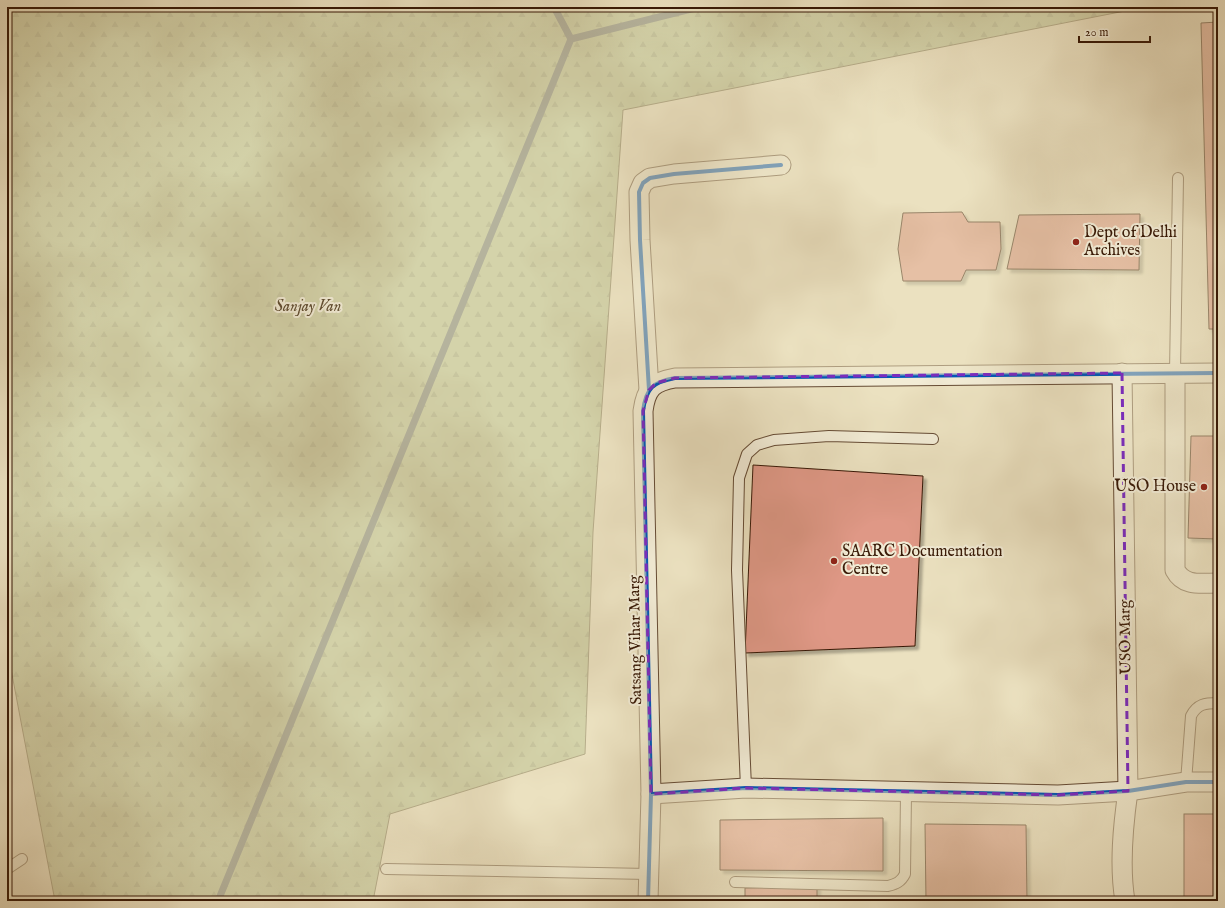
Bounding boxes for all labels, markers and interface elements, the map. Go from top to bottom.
scale bar [1079,18,1150,44]
text: 20 m [1085,25,1108,40]
place label: Dept of Delhi Archives [1083,223,1177,261]
marker: Dept of Delhi Archives [1071,237,1081,247]
park label: Sanjay Van [275,297,341,317]
place label: USO House [1114,477,1196,497]
marker: USO House [1199,482,1209,492]
place label: SAARC Documentation Centre [842,542,1003,580]
marker: SAARC Documentation Centre [829,556,839,566]
street label: Satsang Vihar Marg [625,575,647,705]
street label: USO Marg [1115,599,1137,675]

